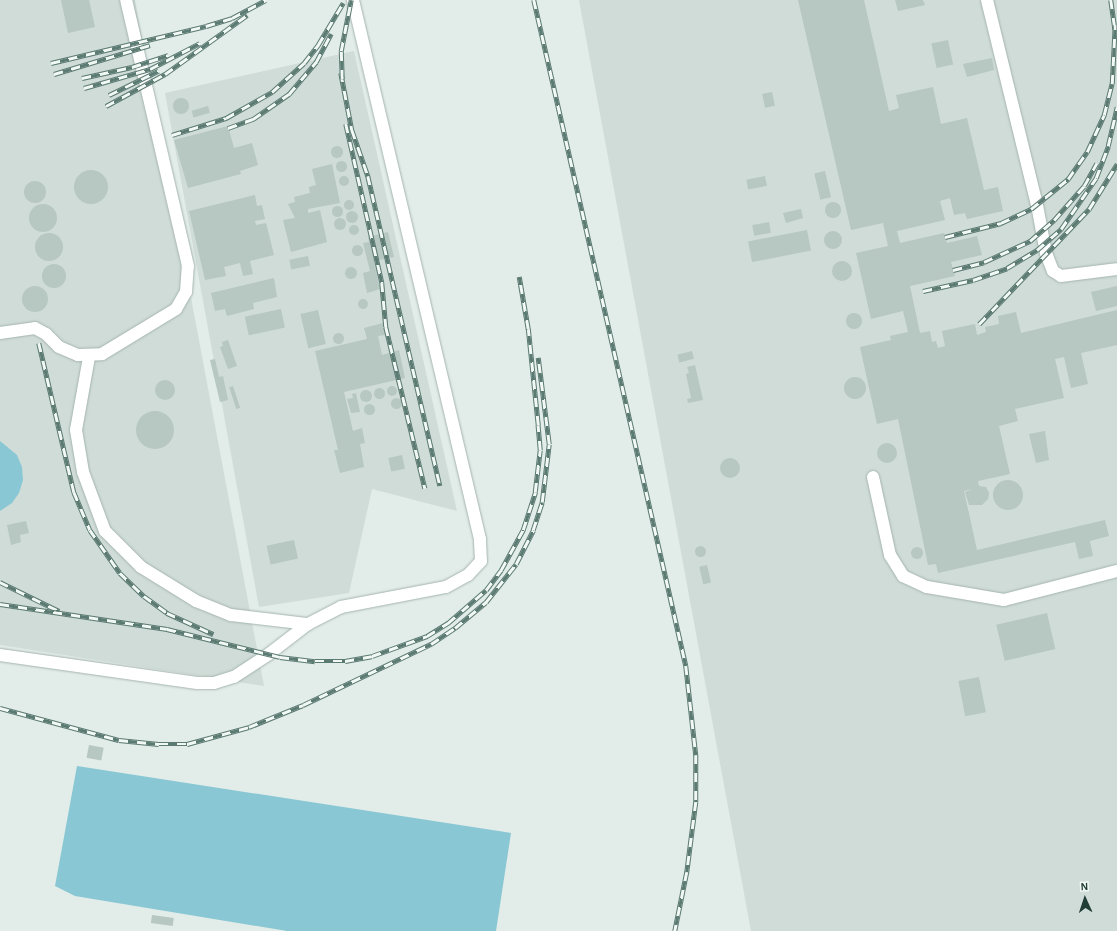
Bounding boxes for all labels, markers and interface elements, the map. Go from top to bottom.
north arrow [1065,879,1105,919]
text: N [1080,881,1088,892]

